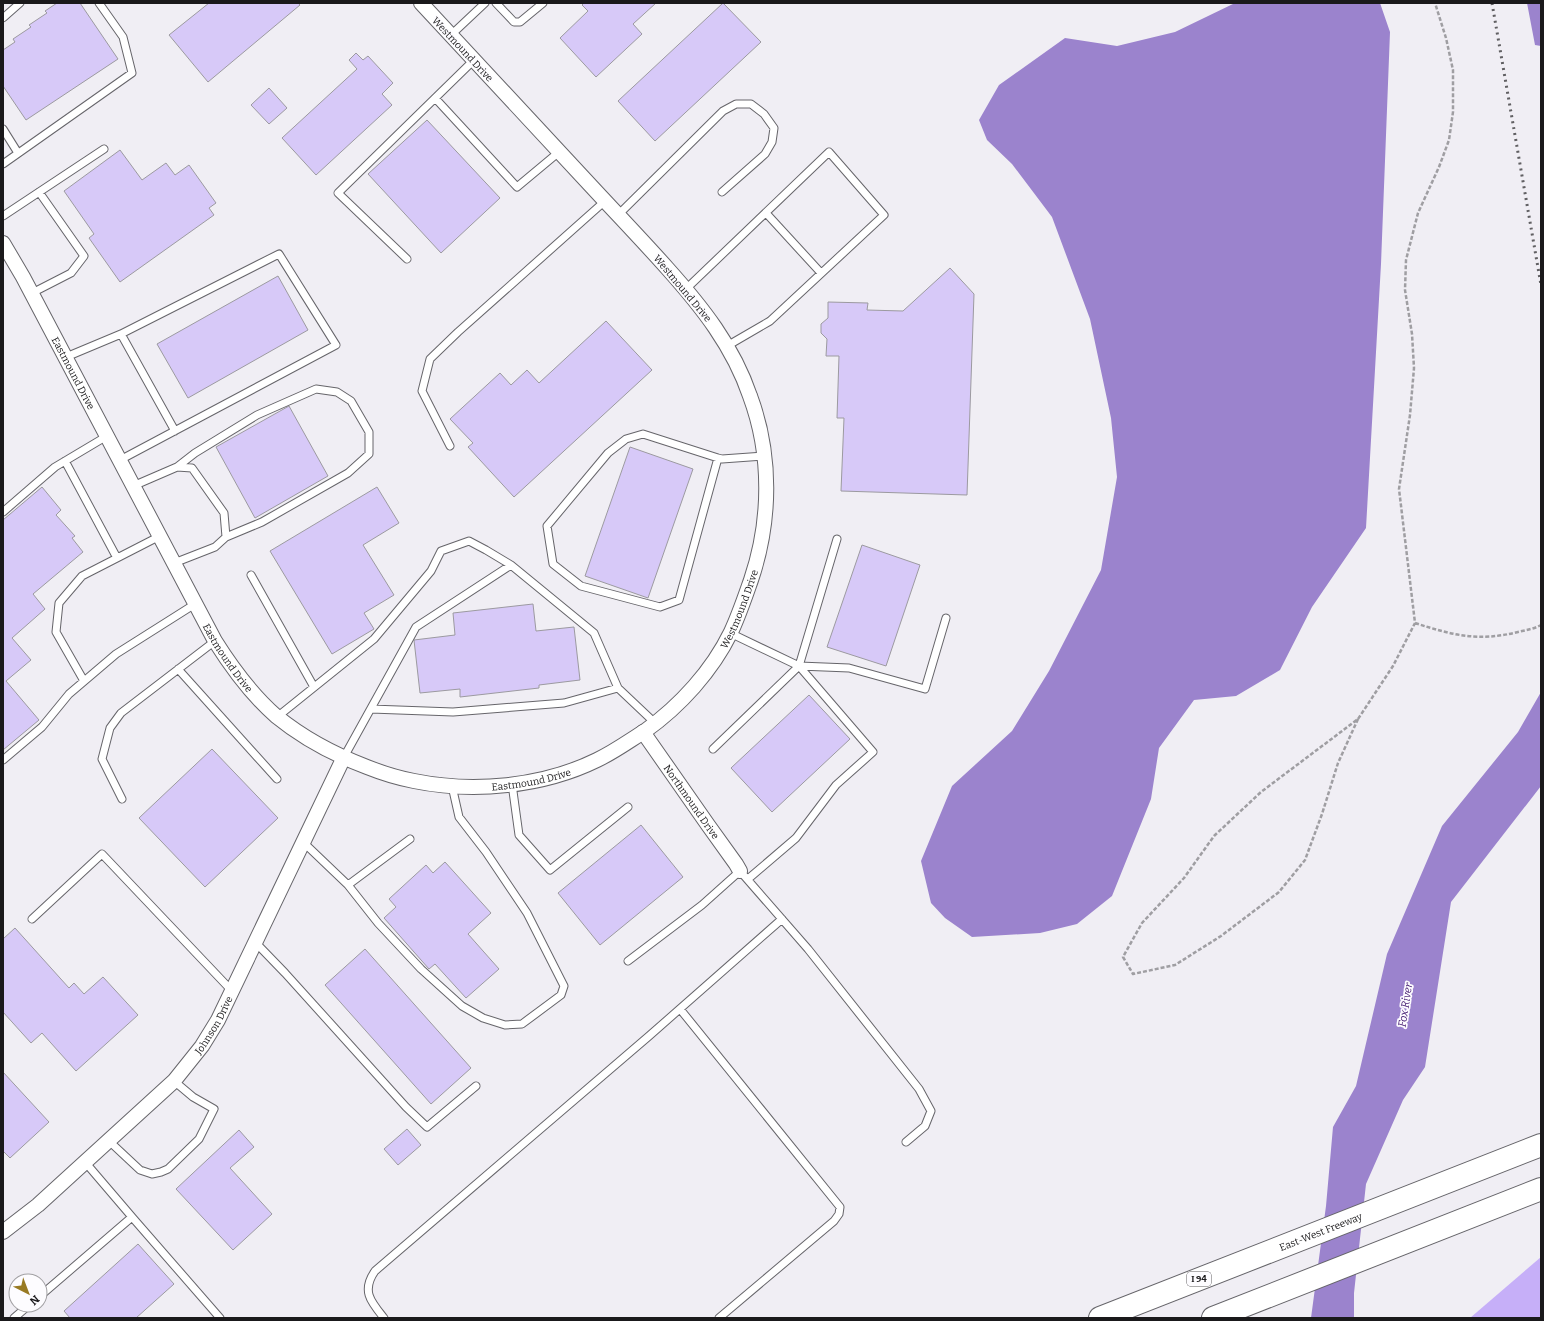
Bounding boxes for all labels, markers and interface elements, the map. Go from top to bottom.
street label: Westmound Drive [429,15,495,84]
street label: Westmound Drive [651,253,714,325]
street label: Eastmound Drive [49,335,97,412]
street label: Westmound Drive [718,568,761,651]
street label: Eastmound Drive [200,622,255,695]
street label: Northmound Drive [661,763,721,842]
street label: Eastmound Drive [491,766,573,793]
water label: Fox River [1396,982,1415,1028]
street label: Johnson Drive [192,994,236,1058]
street label: East-West Freeway [1278,1210,1365,1254]
road number: I 94 [1187,1272,1211,1286]
north arrow [8,1273,48,1313]
text: N [26,1292,42,1308]

